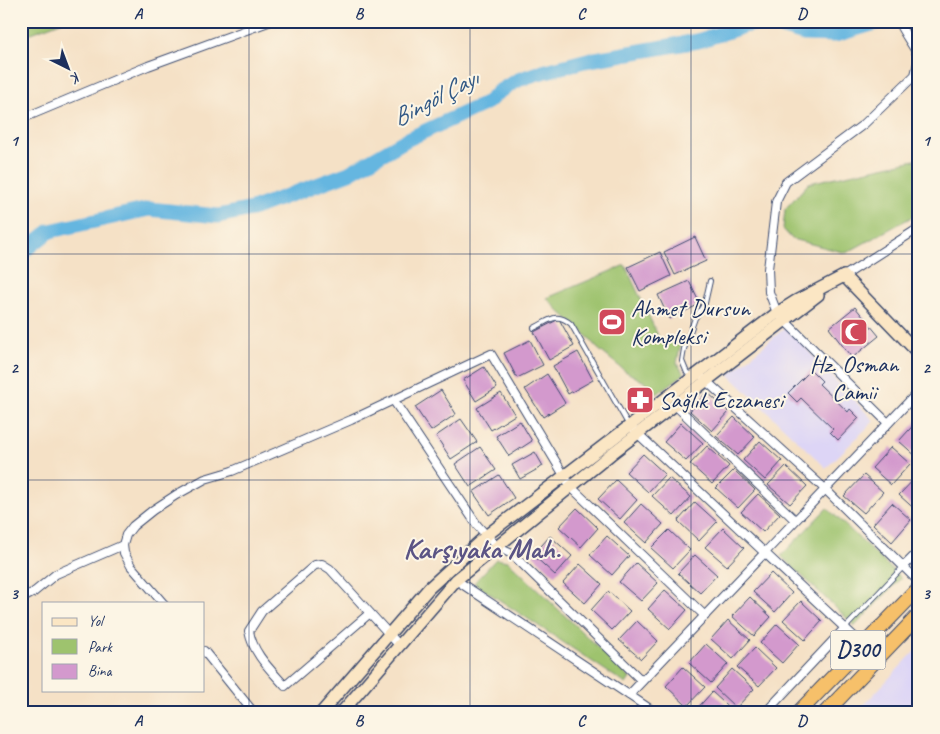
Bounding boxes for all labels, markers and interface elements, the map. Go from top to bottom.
text: A [134,4,144,24]
text: B [355,4,365,24]
text: C [577,4,587,24]
text: D [797,4,808,24]
north arrow [42,42,92,92]
water label: Bingöl Çayı [387,61,486,134]
text: K [66,69,85,88]
text: 1 [10,131,19,151]
text: 1 [922,131,931,151]
place label: Ahmet Dursun Kompleksi [631,293,751,351]
sports icon: Ahmet Dursun Kompleksi [597,307,627,337]
mosque icon: Hz. Osman Camii [839,317,869,347]
place label: Hz. Osman Camii [810,349,899,407]
text: 2 [10,358,19,378]
text: 2 [922,358,931,378]
pharmacy icon: Sağlık Eczanesi [625,385,655,415]
place label: Sağlık Eczanesi [659,385,786,415]
district label: Karşıyaka Mah. [403,530,562,567]
text: 3 [10,584,19,604]
text: 3 [922,584,931,604]
legend [42,602,205,692]
text: Yol [88,612,105,631]
road number: D300 [830,630,886,670]
text: Park [88,638,113,657]
text: Bina [88,662,113,681]
text: A [134,711,144,731]
text: B [355,711,365,731]
text: C [577,711,587,731]
text: D [797,711,808,731]

